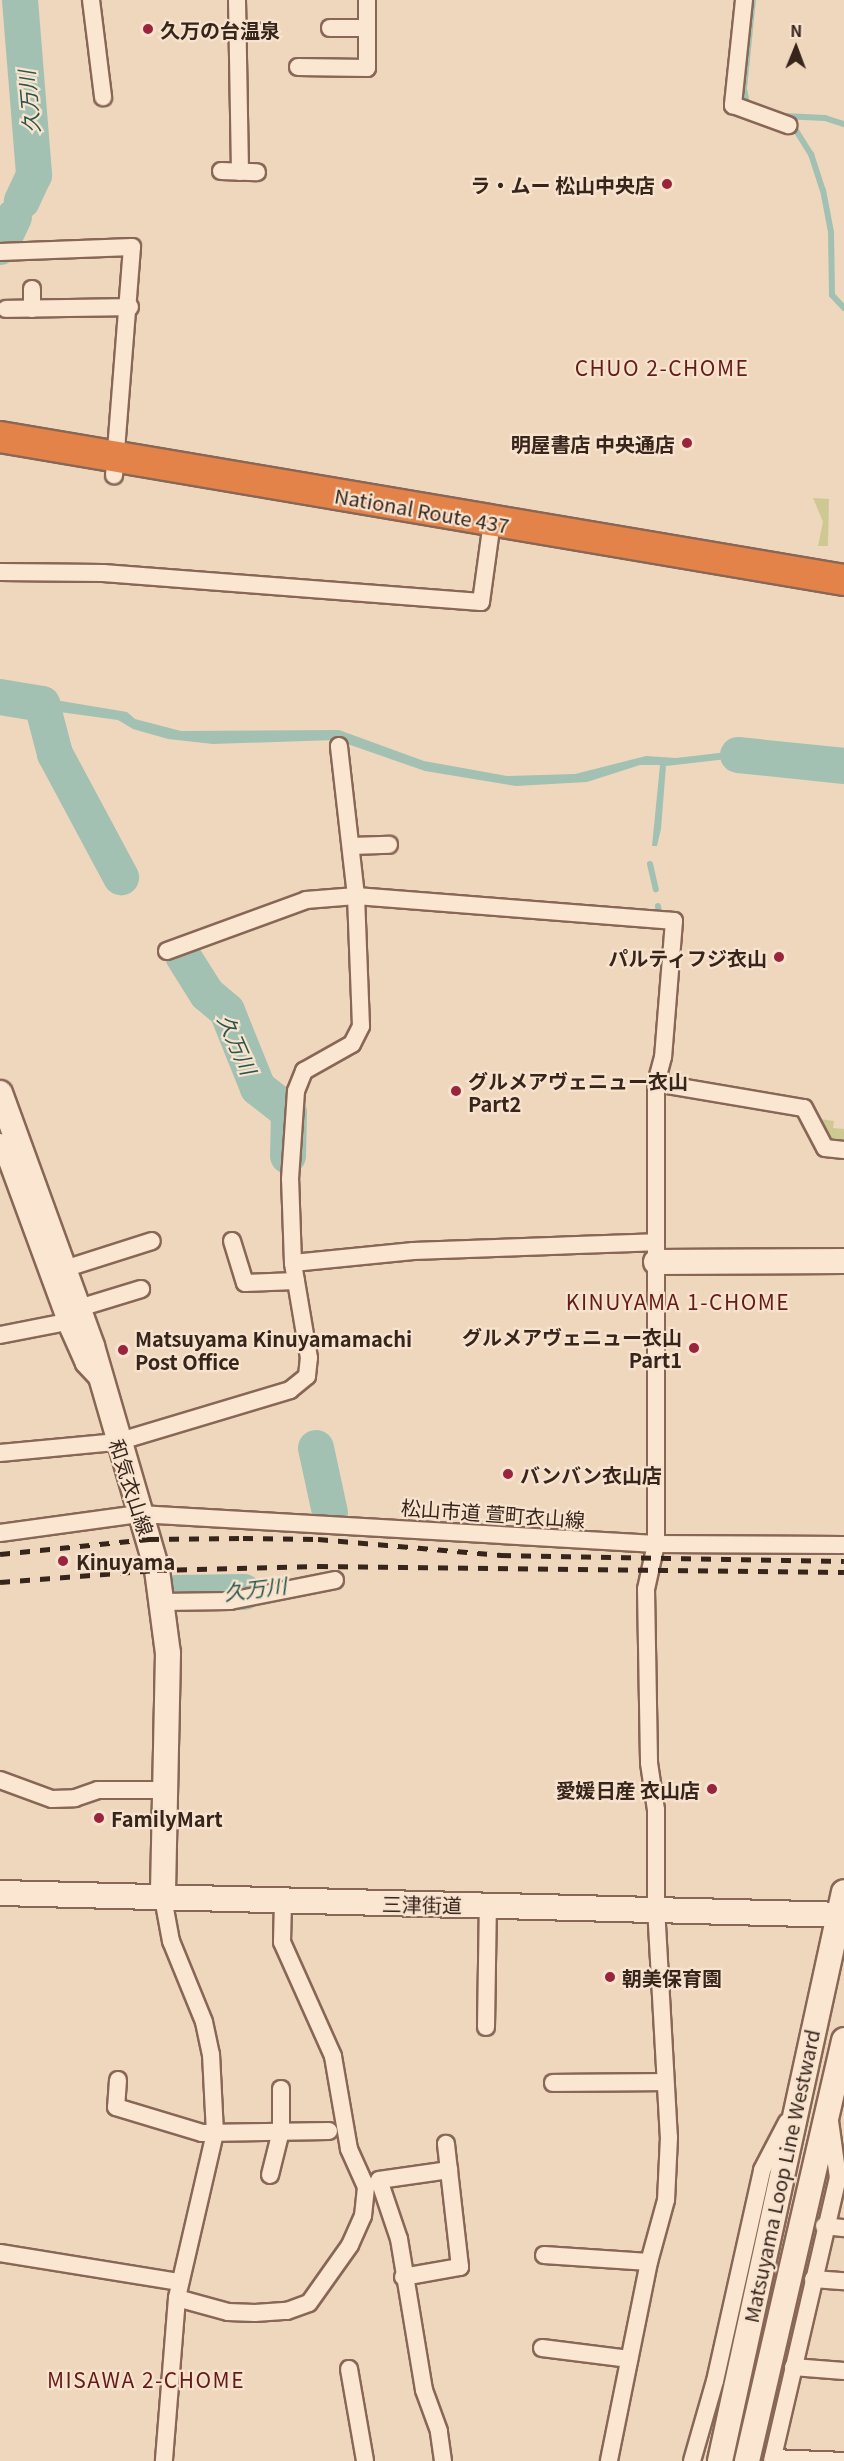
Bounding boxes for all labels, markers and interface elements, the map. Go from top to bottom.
place label: 久万の台温泉 [160,17,280,41]
north arrow [766,18,826,78]
text: N [790,18,803,42]
marker: 久万の台温泉 [141,22,155,36]
water label: 久万川 [13,70,43,134]
place label: ラ・ムー 松山中央店 [470,172,655,196]
marker: ラ・ムー 松山中央店 [660,177,674,191]
district label: CHUO 2-CHOME [575,354,749,380]
place label: 明屋書店 中央通店 [510,431,675,455]
marker: 明屋書店 中央通店 [680,436,694,450]
street label: National Route 437 [333,483,511,537]
place label: パルティフジ衣山 [607,945,767,969]
marker: パルティフジ衣山 [772,950,786,964]
water label: 久万川 [214,1010,262,1078]
place label: グルメアヴェニュー衣山 Part2 [468,1068,688,1115]
marker: グルメアヴェニュー衣山 Part2 [449,1084,463,1098]
district label: KINUYAMA 1-CHOME [566,1288,790,1314]
place label: グルメアヴェニュー衣山 Part1 [462,1324,682,1371]
place label: Matsuyama Kinuyamamachi Post Office [135,1326,412,1373]
marker: グルメアヴェニュー衣山 Part1 [687,1341,701,1355]
marker: Matsuyama Kinuyamamachi Post Office [116,1343,130,1357]
street label: 和気衣山線 [105,1436,159,1538]
place label: バンバン衣山店 [520,1462,660,1486]
marker: バンバン衣山店 [501,1467,515,1481]
street label: 松山市道 萱町衣山線 [400,1495,586,1531]
place label: Kinuyama [76,1549,175,1573]
marker: Kinuyama [54,1552,72,1570]
water label: 久万川 [222,1572,288,1604]
place label: 愛媛日産 衣山店 [555,1777,700,1801]
marker: 愛媛日産 衣山店 [705,1782,719,1796]
place label: FamilyMart [111,1806,223,1830]
marker: FamilyMart [92,1811,106,1825]
street label: 三津街道 [382,1891,462,1917]
place label: 朝美保育園 [622,1965,722,1989]
marker: 朝美保育園 [603,1970,617,1984]
street label: Matsuyama Loop Line Westward [738,2027,824,2325]
district label: MISAWA 2-CHOME [47,2366,245,2392]

